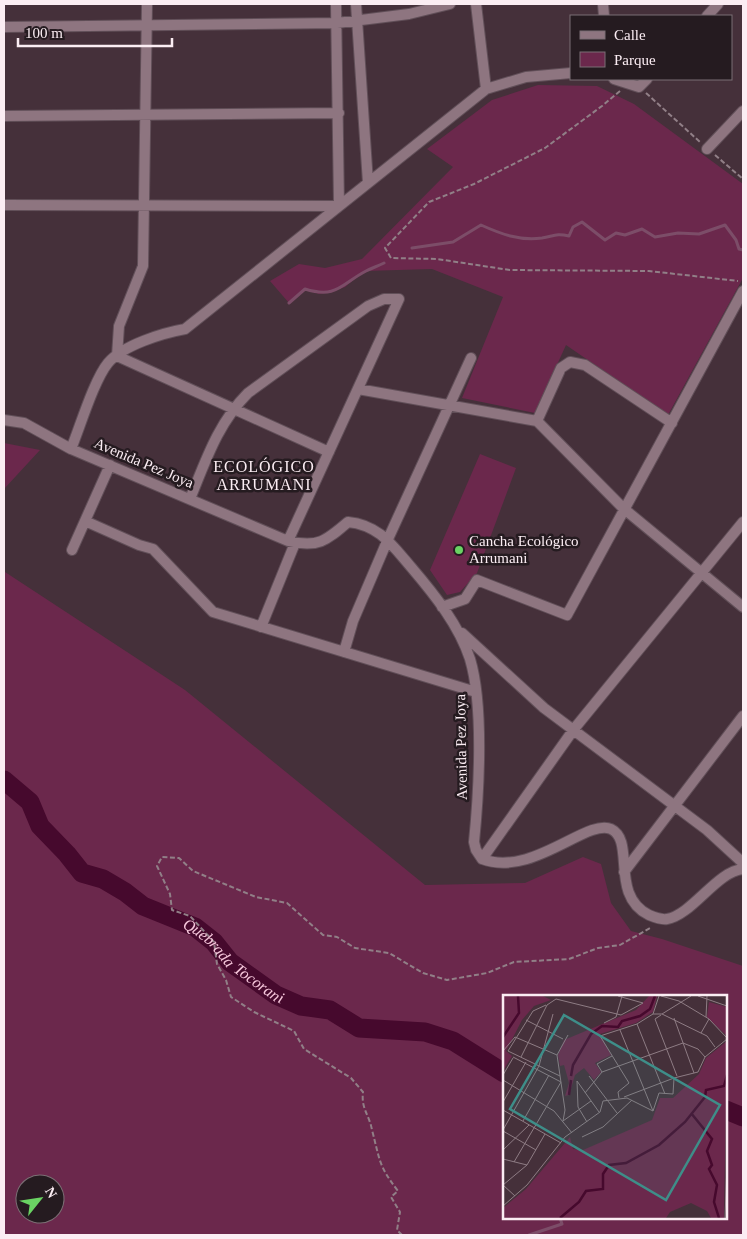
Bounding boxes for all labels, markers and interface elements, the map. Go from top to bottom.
scale bar [18,15,171,47]
legend [570,15,732,80]
text: 100 m [25,25,63,41]
text: Calle [614,27,646,43]
text: Parque [614,52,656,68]
street label: Avenida Pez Joya [92,435,196,491]
district label: ECOLÓGICO ARRUMANI [213,457,315,493]
place label: Cancha Ecológico Arrumani [469,533,579,566]
marker: Cancha Ecológico Arrumani [453,544,465,556]
street label: Avenida Pez Joya [452,693,470,800]
water label: Quebrada Tocorani [181,915,287,1007]
inset map [503,995,727,1219]
north arrow [15,1174,65,1224]
text: N [42,1185,60,1201]

